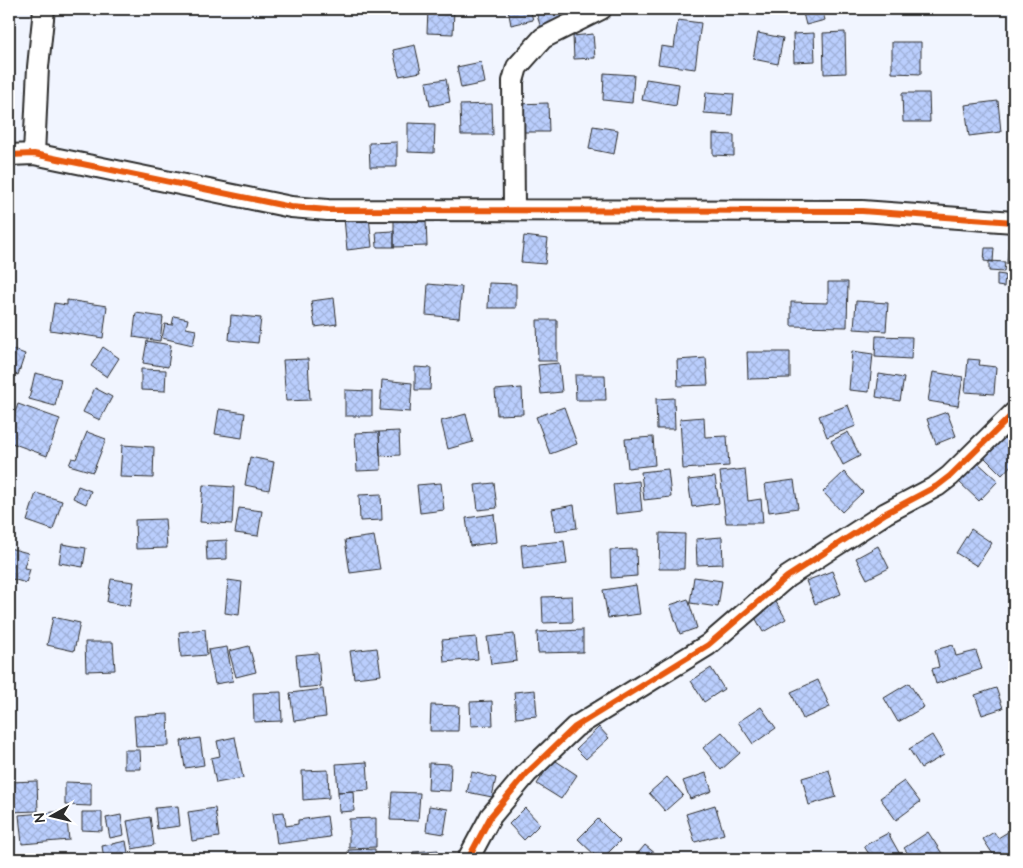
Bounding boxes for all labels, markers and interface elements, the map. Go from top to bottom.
north arrow [28,790,78,840]
text: N [30,812,51,823]

